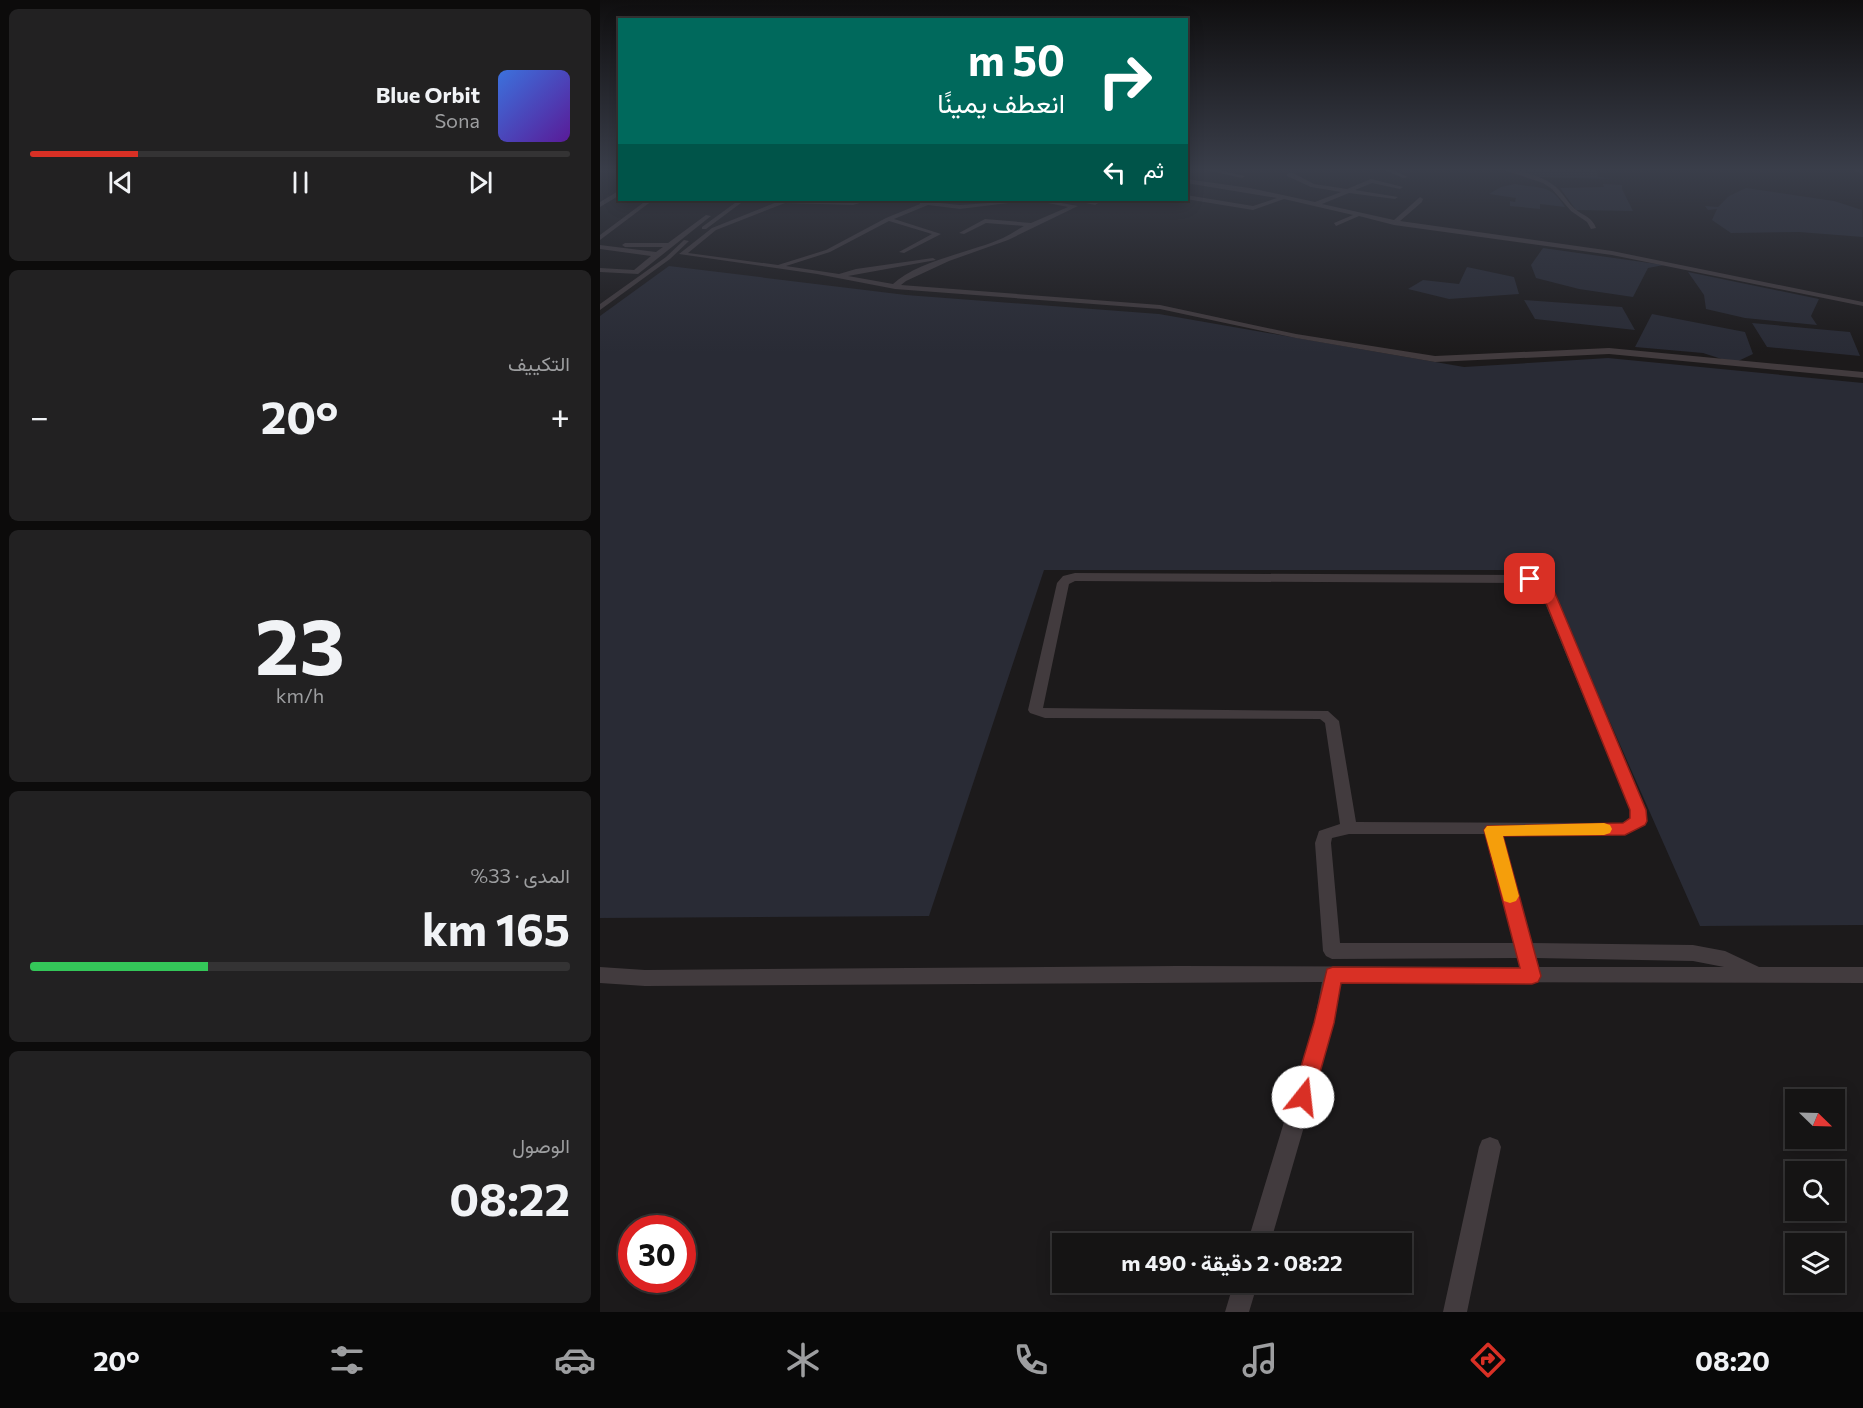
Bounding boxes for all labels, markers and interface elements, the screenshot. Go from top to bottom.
text: 50 m [968,33,1065,85]
icon: right [1086,42,1164,120]
text: Blue Orbit [376,81,480,108]
text: انعطف يمينًا [937,86,1065,119]
text: Sona [434,108,480,132]
icon: left [1098,156,1131,189]
text: ثم [1143,156,1164,183]
icon: previous [104,166,137,199]
icon: pause [284,166,317,199]
icon: next [464,166,497,199]
text: التكييف [508,351,570,375]
text: 20° [261,388,339,443]
text: − [30,395,49,436]
text: + [551,395,570,436]
pin [1504,553,1555,604]
icon: arrive [1513,562,1546,595]
text: 23 [255,596,345,691]
text: km/h [276,683,324,707]
text: المدى · 33% [471,863,570,887]
text: 165 km [422,900,570,955]
position arrow [1271,1065,1335,1129]
north arrow [1785,1089,1845,1149]
map controls [1785,1089,1845,1293]
text: الوصول [512,1133,570,1157]
button: search [1785,1161,1845,1221]
text: 08:22 [449,1170,570,1225]
speed limit sign: 30 [618,1215,696,1293]
button: layers [1785,1233,1845,1293]
text: 08:22 · 2 دقيقة · 490 m [1121,1249,1343,1276]
icon: filters [326,1339,368,1381]
icon: car [554,1339,596,1381]
icon: climate [782,1339,824,1381]
icon: phone [1010,1339,1052,1381]
icon: music [1239,1339,1281,1381]
icon: directions [1467,1339,1509,1381]
text: 20° [93,1344,140,1377]
text: 08:20 [1695,1344,1770,1377]

